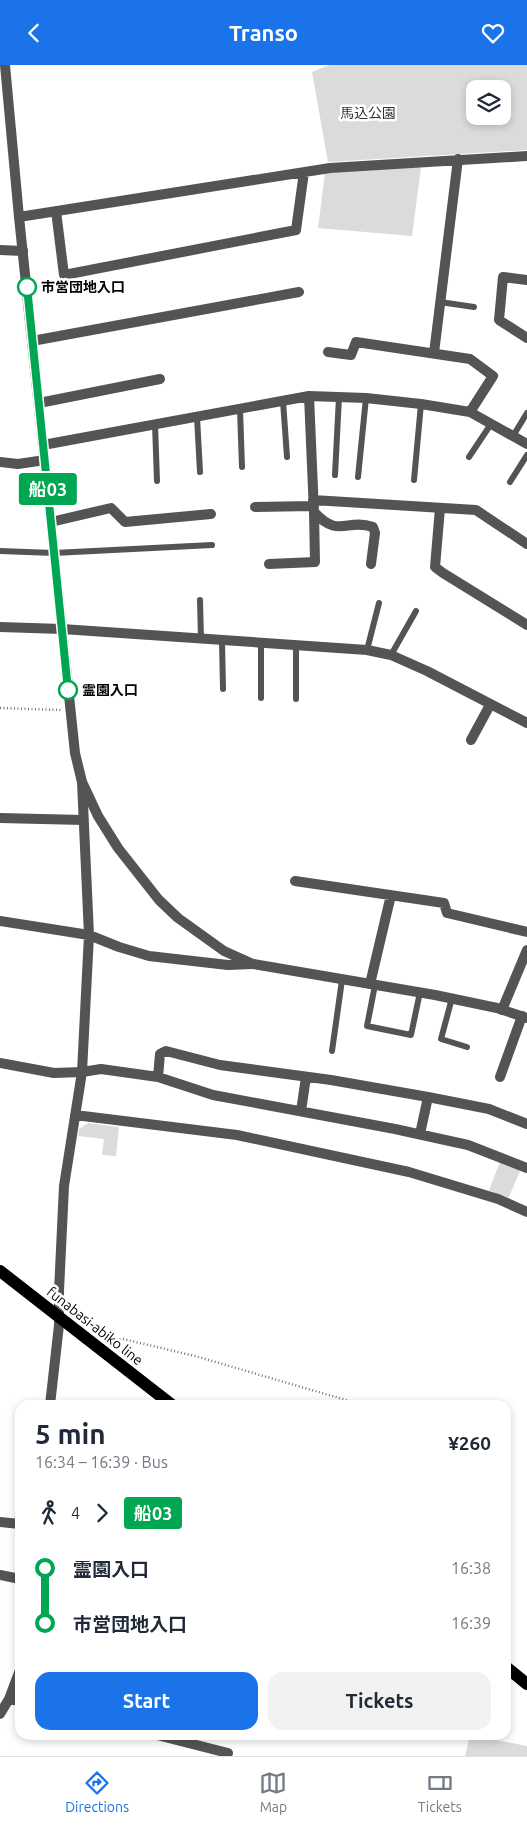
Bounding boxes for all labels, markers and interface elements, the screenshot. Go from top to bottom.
icon: back [20,19,48,47]
icon: heart [479,19,507,47]
text: Transo [229,20,298,45]
map controls [466,80,511,125]
button: layers [466,80,511,125]
park label: 馬込公園 [340,105,396,121]
marker: 市営団地入口 [17,277,37,297]
place label: 市営団地入口 [41,279,125,295]
line badge: 船03 [19,473,77,505]
text: 船03 [29,479,67,499]
marker: 霊園入口 [58,680,78,700]
place label: 霊園入口 [82,682,138,698]
street label: funabasi-abiko line [44,1284,146,1368]
text: 5 min [35,1418,106,1449]
text: ¥260 [448,1432,491,1454]
text: 16:34 – 16:39 · Bus [35,1453,168,1471]
icon: walk [35,1499,63,1527]
icon: forward [88,1499,116,1527]
text: 船03 [134,1503,172,1523]
text: 4 [71,1504,80,1522]
text: 霊園入口 [73,1558,149,1580]
text: 16:38 [451,1559,491,1577]
text: 市営団地入口 [73,1613,187,1635]
text: 16:39 [451,1614,491,1632]
button: Start [35,1672,258,1730]
button: Tickets [268,1672,491,1730]
tab: Directions [65,1769,129,1815]
tab: Map [259,1769,287,1815]
tab: Tickets [418,1769,462,1815]

